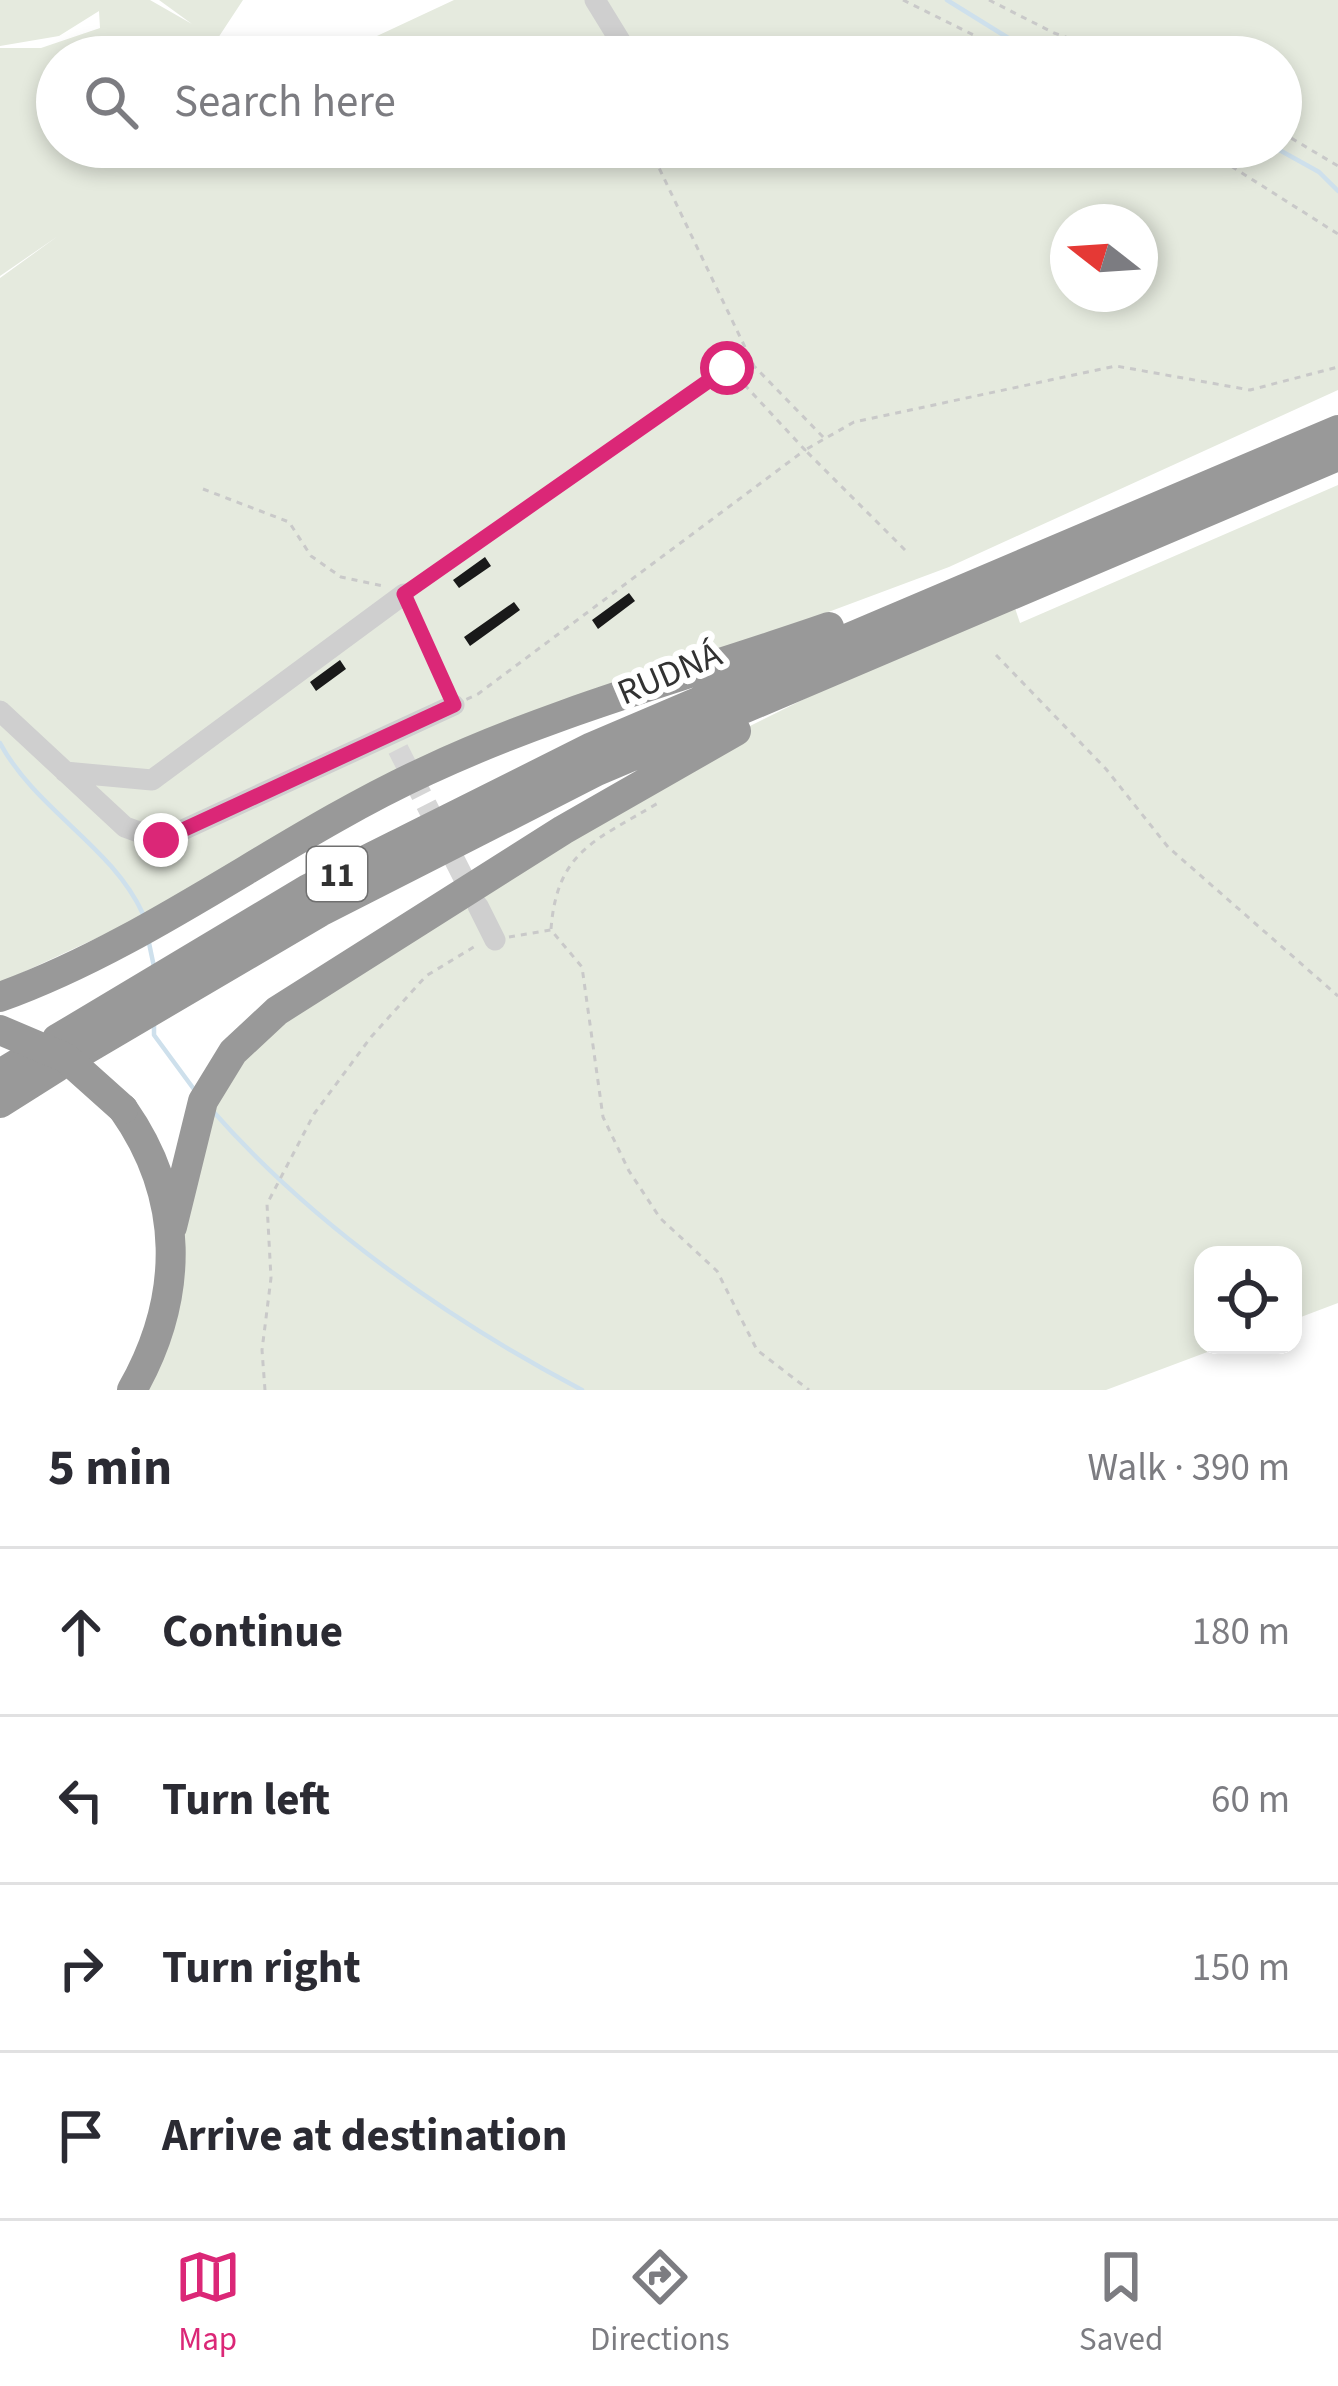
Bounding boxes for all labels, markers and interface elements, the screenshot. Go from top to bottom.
search box [36,36,1302,168]
icon: search [78,69,144,135]
text: Search here [174,70,396,134]
north arrow [1050,204,1158,312]
route start [700,341,754,395]
street label: RUDNÁ [610,629,730,718]
route end [134,813,188,867]
road number: 11 [307,847,367,901]
map controls [1194,1246,1302,1354]
button: locate [1194,1246,1302,1354]
text: 5 min [48,1432,172,1504]
text: Walk · 390 m [1087,1440,1290,1496]
icon: ahead [48,1599,114,1665]
text: Continue [162,1600,343,1664]
text: 180 m [1192,1604,1290,1660]
icon: left [48,1767,114,1833]
text: Turn left [162,1768,330,1832]
text: 60 m [1211,1772,1290,1828]
icon: right [48,1935,114,2001]
text: Turn right [162,1936,361,2000]
text: 150 m [1192,1940,1290,1996]
icon: arrive [48,2103,114,2169]
text: Arrive at destination [162,2104,567,2168]
tab: Map [175,2244,241,2363]
tab: Directions [590,2244,730,2363]
tab: Saved [1079,2244,1163,2363]

